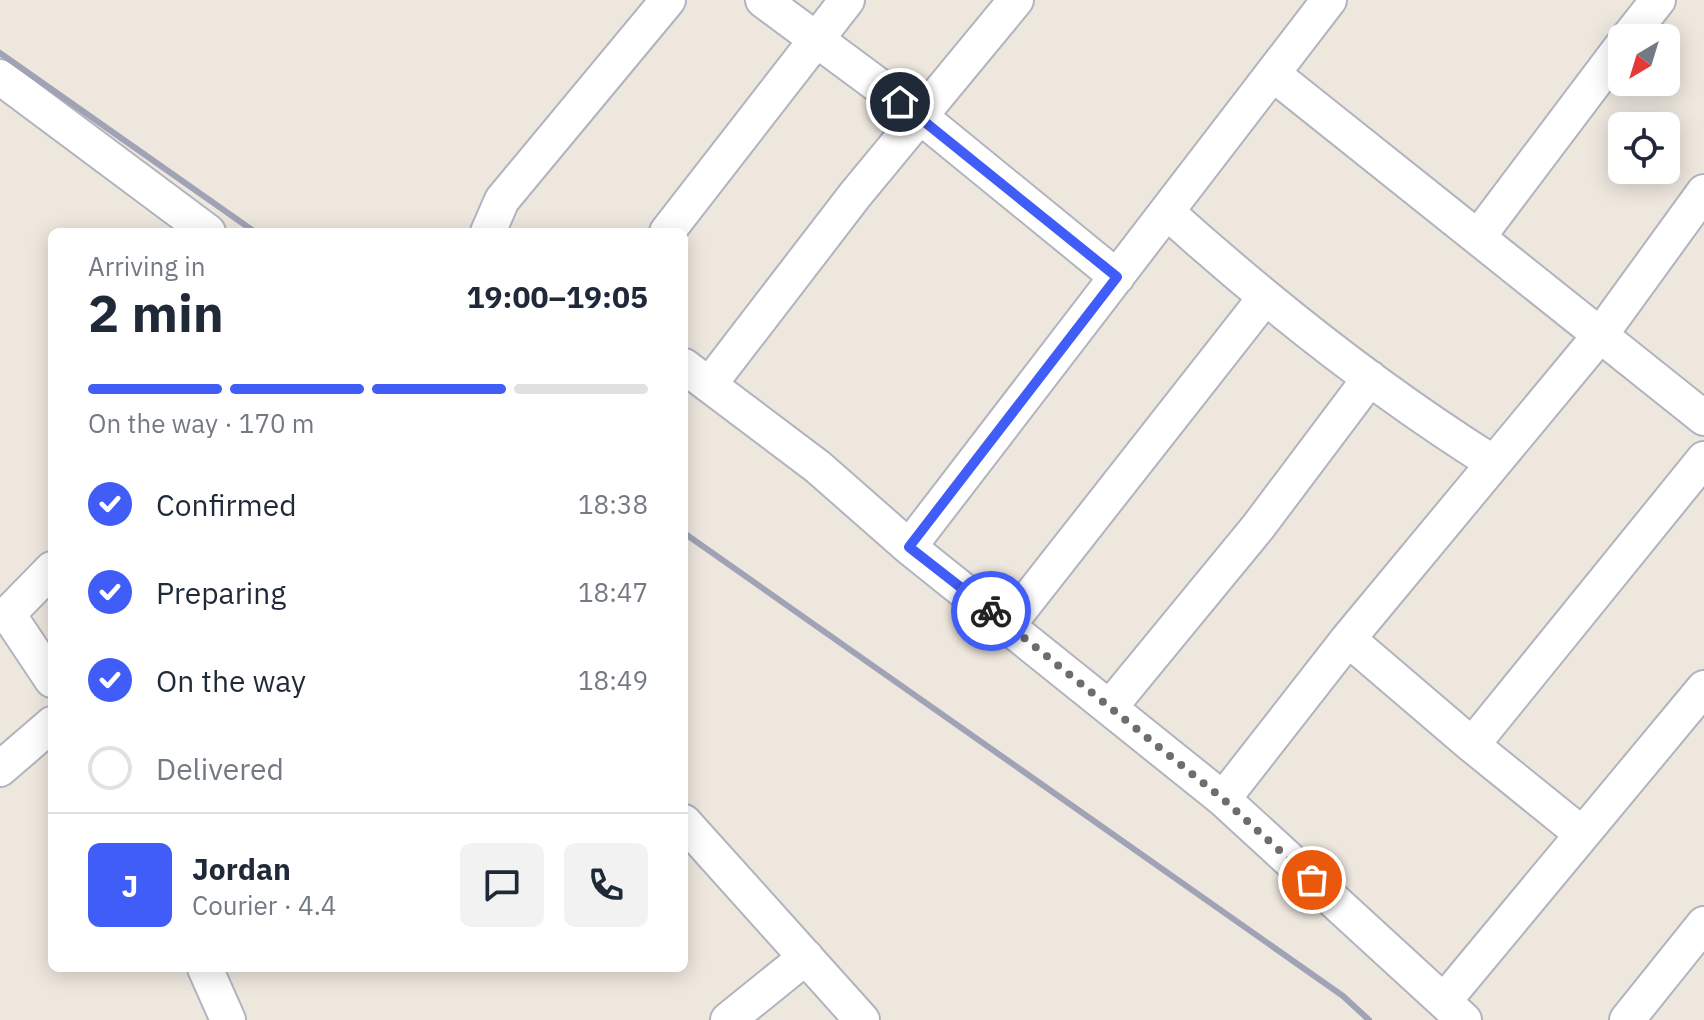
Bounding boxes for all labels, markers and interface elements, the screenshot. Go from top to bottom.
north arrow [1608,24,1680,96]
map controls [1608,24,1680,184]
pin [866,68,934,136]
icon: home [878,80,922,124]
button: locate [1608,112,1680,184]
text: Arriving in [88,249,205,283]
text: 19:00–19:05 [467,277,648,316]
text: 2 min [88,279,224,346]
text: On the way · 170 m [88,406,314,440]
icon: check [88,482,132,526]
text: Confirmed [156,485,297,524]
text: 18:38 [578,487,648,521]
icon: check [88,570,132,614]
courier [951,571,1031,651]
text: Preparing [156,573,286,612]
text: 18:47 [578,575,648,609]
icon: bike [969,589,1013,633]
icon: check [88,658,132,702]
text: On the way [156,661,306,700]
text: 18:49 [578,663,648,697]
text: Delivered [156,749,284,788]
button: chat [460,843,544,927]
button: phone [564,843,648,927]
pin [1278,846,1346,914]
text: Jordan [192,849,291,888]
icon: bag [1290,858,1334,902]
text: J [122,866,138,905]
text: Courier · 4.4 [192,888,336,922]

